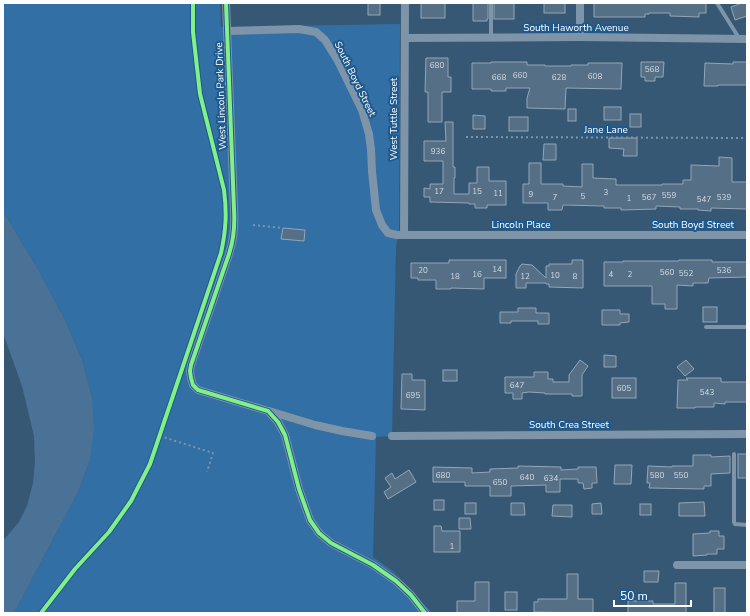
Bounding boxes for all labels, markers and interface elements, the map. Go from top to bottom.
street label: South Haworth Avenue [523,21,629,35]
street label: South Boyd Street [331,39,379,119]
street label: West Lincoln Park Drive [212,42,230,150]
house number: 680 [430,60,444,71]
house number: 568 [645,64,659,75]
house number: 660 [513,70,527,81]
house number: 608 [588,71,602,82]
house number: 668 [492,72,506,83]
house number: 628 [552,72,566,83]
street label: West Tuttle Street [387,77,401,160]
street label: Jane Lane [583,123,628,137]
house number: 936 [431,146,445,157]
house number: 17 [434,186,444,197]
house number: 15 [472,186,482,197]
house number: 3 [604,187,609,198]
house number: 11 [493,188,503,199]
house number: 9 [529,189,534,200]
house number: 559 [662,190,676,201]
house number: 5 [581,191,586,202]
house number: 7 [553,192,558,203]
house number: 567 [642,192,656,203]
house number: 539 [717,192,731,203]
house number: 1 [627,193,632,204]
house number: 547 [697,194,711,205]
street label: Lincoln Place [491,218,551,232]
street label: South Boyd Street [652,218,735,232]
house number: 14 [492,264,502,275]
house number: 20 [418,265,428,276]
house number: 536 [717,265,731,276]
house number: 560 [660,267,674,278]
house number: 552 [679,268,693,279]
house number: 16 [472,269,482,280]
house number: 4 [609,269,614,280]
house number: 2 [628,269,633,280]
house number: 10 [550,270,560,281]
house number: 18 [450,271,460,282]
house number: 12 [520,271,530,282]
house number: 8 [573,271,578,282]
house number: 647 [510,380,524,391]
house number: 605 [617,383,631,394]
house number: 543 [700,387,714,398]
house number: 695 [406,390,420,401]
street label: South Crea Street [529,418,609,432]
house number: 680 [436,470,450,481]
house number: 580 [650,470,664,481]
house number: 550 [674,470,688,481]
house number: 640 [520,472,534,483]
house number: 634 [544,473,558,484]
house number: 650 [493,477,507,488]
house number: 1 [450,541,455,552]
scale bar [614,582,691,608]
text: 50 m [620,588,648,604]

